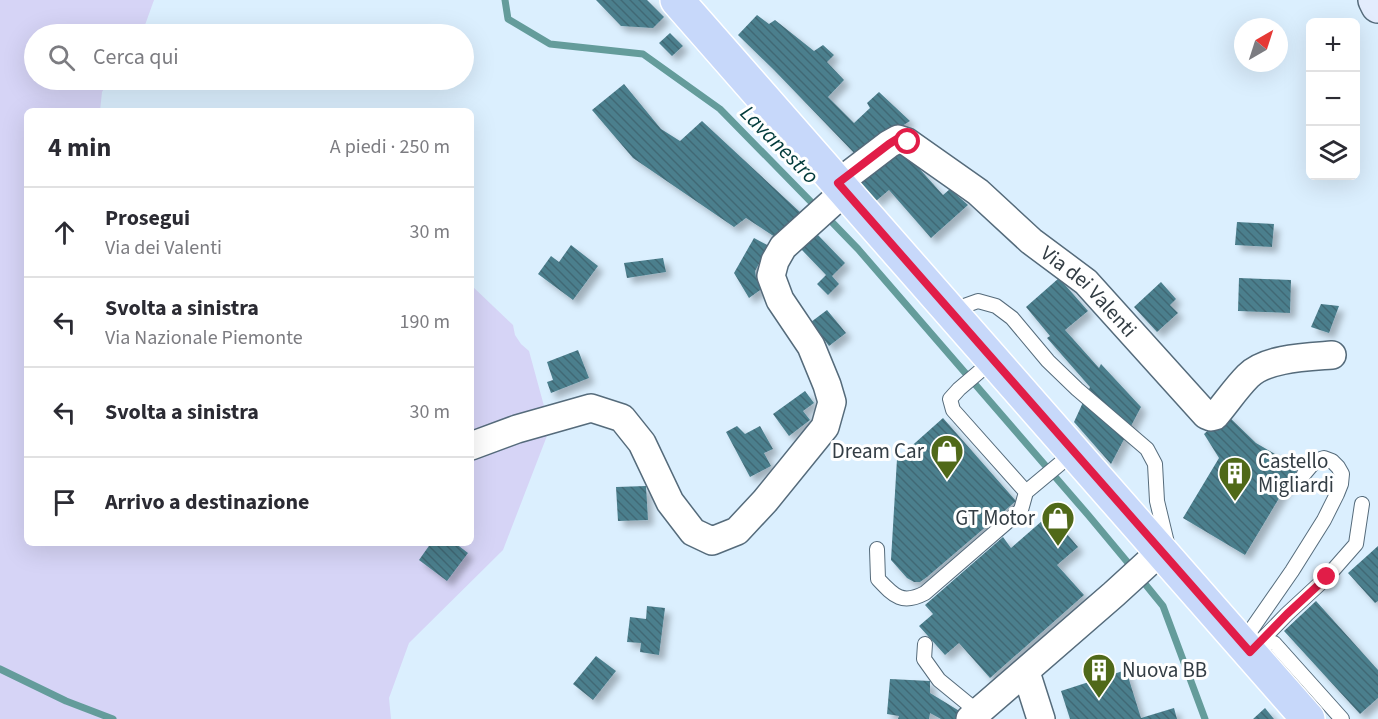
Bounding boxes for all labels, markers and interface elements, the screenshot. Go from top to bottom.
north arrow [1234,18,1288,72]
map controls [1306,18,1360,180]
button: + [1306,18,1360,72]
search box [24,24,474,90]
icon: search [45,41,78,74]
text: Cerca qui [93,41,179,73]
button: − [1306,72,1360,126]
water label: Lavanestro [733,98,826,191]
button: layers [1306,126,1360,180]
route start [894,128,920,154]
text: 4 min [48,129,111,166]
text: A piedi · 250 m [330,133,450,161]
text: Prosegui [105,202,190,234]
icon: ahead [48,216,81,249]
text: 30 m [410,218,450,246]
text: Via dei Valenti [105,234,222,262]
street label: Via dei Valenti [1035,238,1144,344]
text: Svolta a sinistra [105,292,259,324]
icon: left [48,306,81,339]
text: 190 m [400,308,450,336]
text: Via Nazionale Piemonte [105,324,303,352]
icon: left [48,396,81,429]
text: Svolta a sinistra [105,396,259,428]
text: 30 m [410,398,450,426]
shop icon: Dream Car [929,433,965,480]
place label: Dream Car [832,436,925,466]
place label: Castello Migliardi [1258,446,1334,500]
building icon: Castello Migliardi [1217,455,1253,502]
icon: arrive [48,486,81,519]
text: Arrivo a destinazione [105,486,310,518]
shop icon: GT Motor [1040,500,1076,547]
place label: GT Motor [955,503,1036,533]
route end [1313,563,1339,589]
building icon: Nuova BB [1081,652,1117,699]
place label: Nuova BB [1122,655,1207,685]

